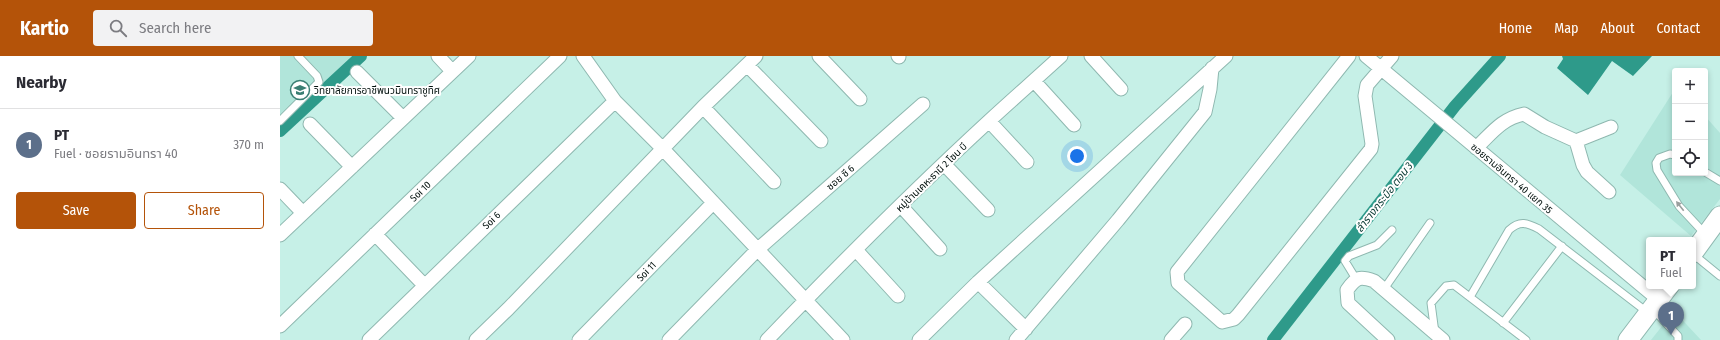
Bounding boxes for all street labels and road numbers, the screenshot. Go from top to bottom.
street label: หมู่บ้านเคหะธานี 2 โซน บี [893,140,970,215]
street label: ซอยรามอินทรา 40 แยก 35 [1468,141,1555,217]
street label: ซอย ซี 6 [824,163,857,193]
street label: Soi 10 [408,179,434,204]
street label: Soi 6 [480,209,503,232]
street label: Soi 11 [635,259,659,284]

